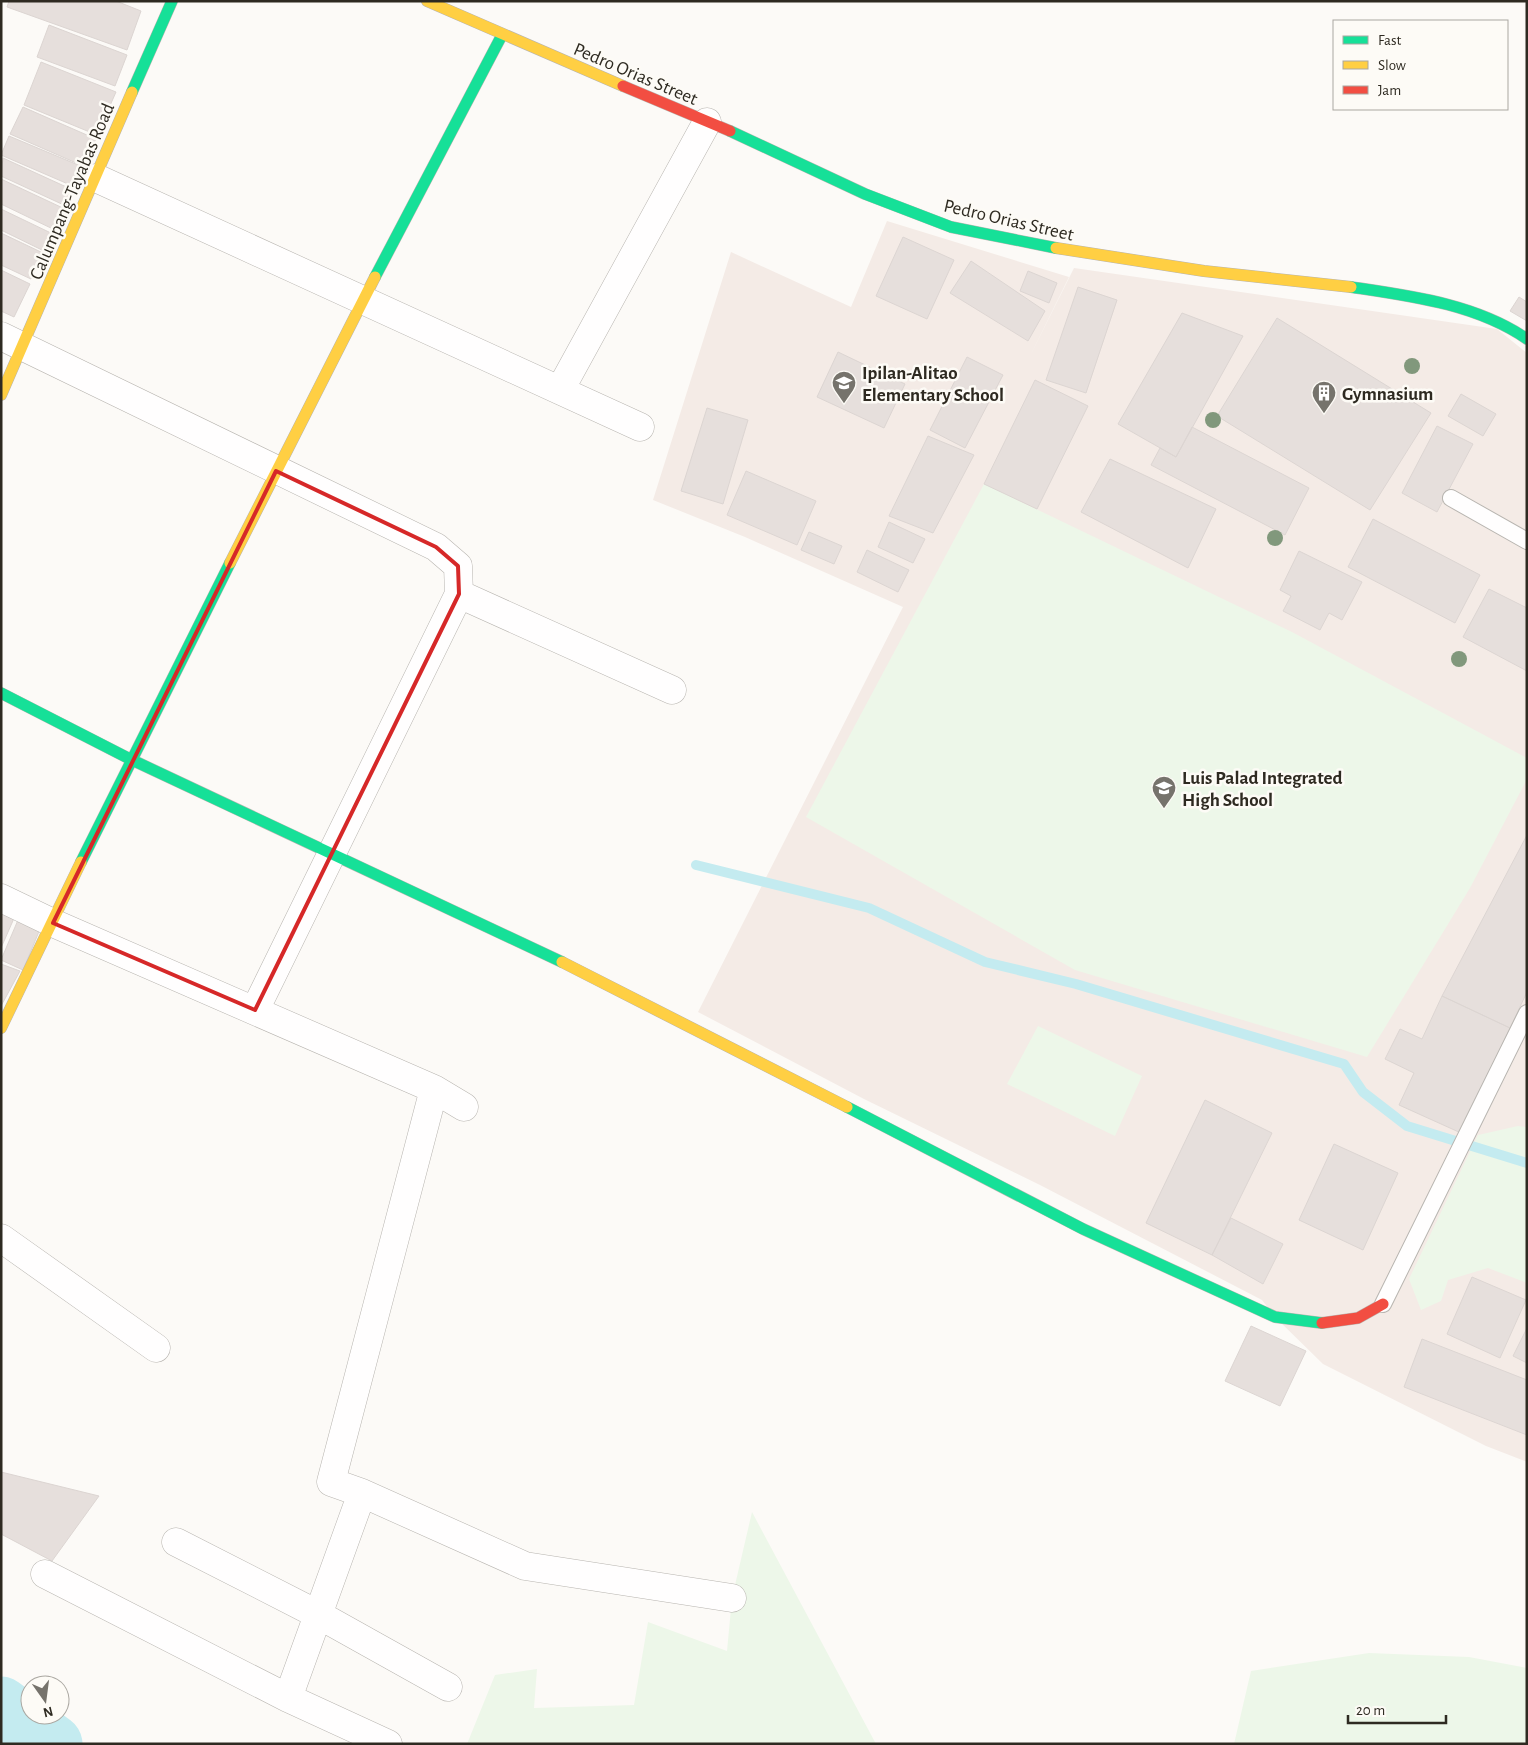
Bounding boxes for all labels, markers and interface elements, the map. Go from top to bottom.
legend [1333,20,1508,110]
text: Fast [1378,33,1402,48]
street label: Pedro Orias Street [571,40,700,109]
text: Slow [1378,58,1406,73]
text: Jam [1378,83,1401,98]
street label: Calumpang-Tayabas Road [27,100,118,283]
street label: Pedro Orias Street [942,196,1075,245]
place label: Ipilan-Alitao Elementary School [862,364,1004,405]
school or university icon: Ipilan-Alitao Elementary School [831,370,857,404]
building icon: Gymnasium [1311,380,1337,414]
place label: Gymnasium [1342,385,1433,404]
place label: Luis Palad Integrated High School [1182,769,1342,810]
school or university icon: Luis Palad Integrated High School [1151,775,1177,809]
north arrow [20,1675,70,1725]
scale bar [1348,1692,1446,1724]
text: 20 m [1356,1703,1385,1718]
text: N [41,1704,54,1720]

